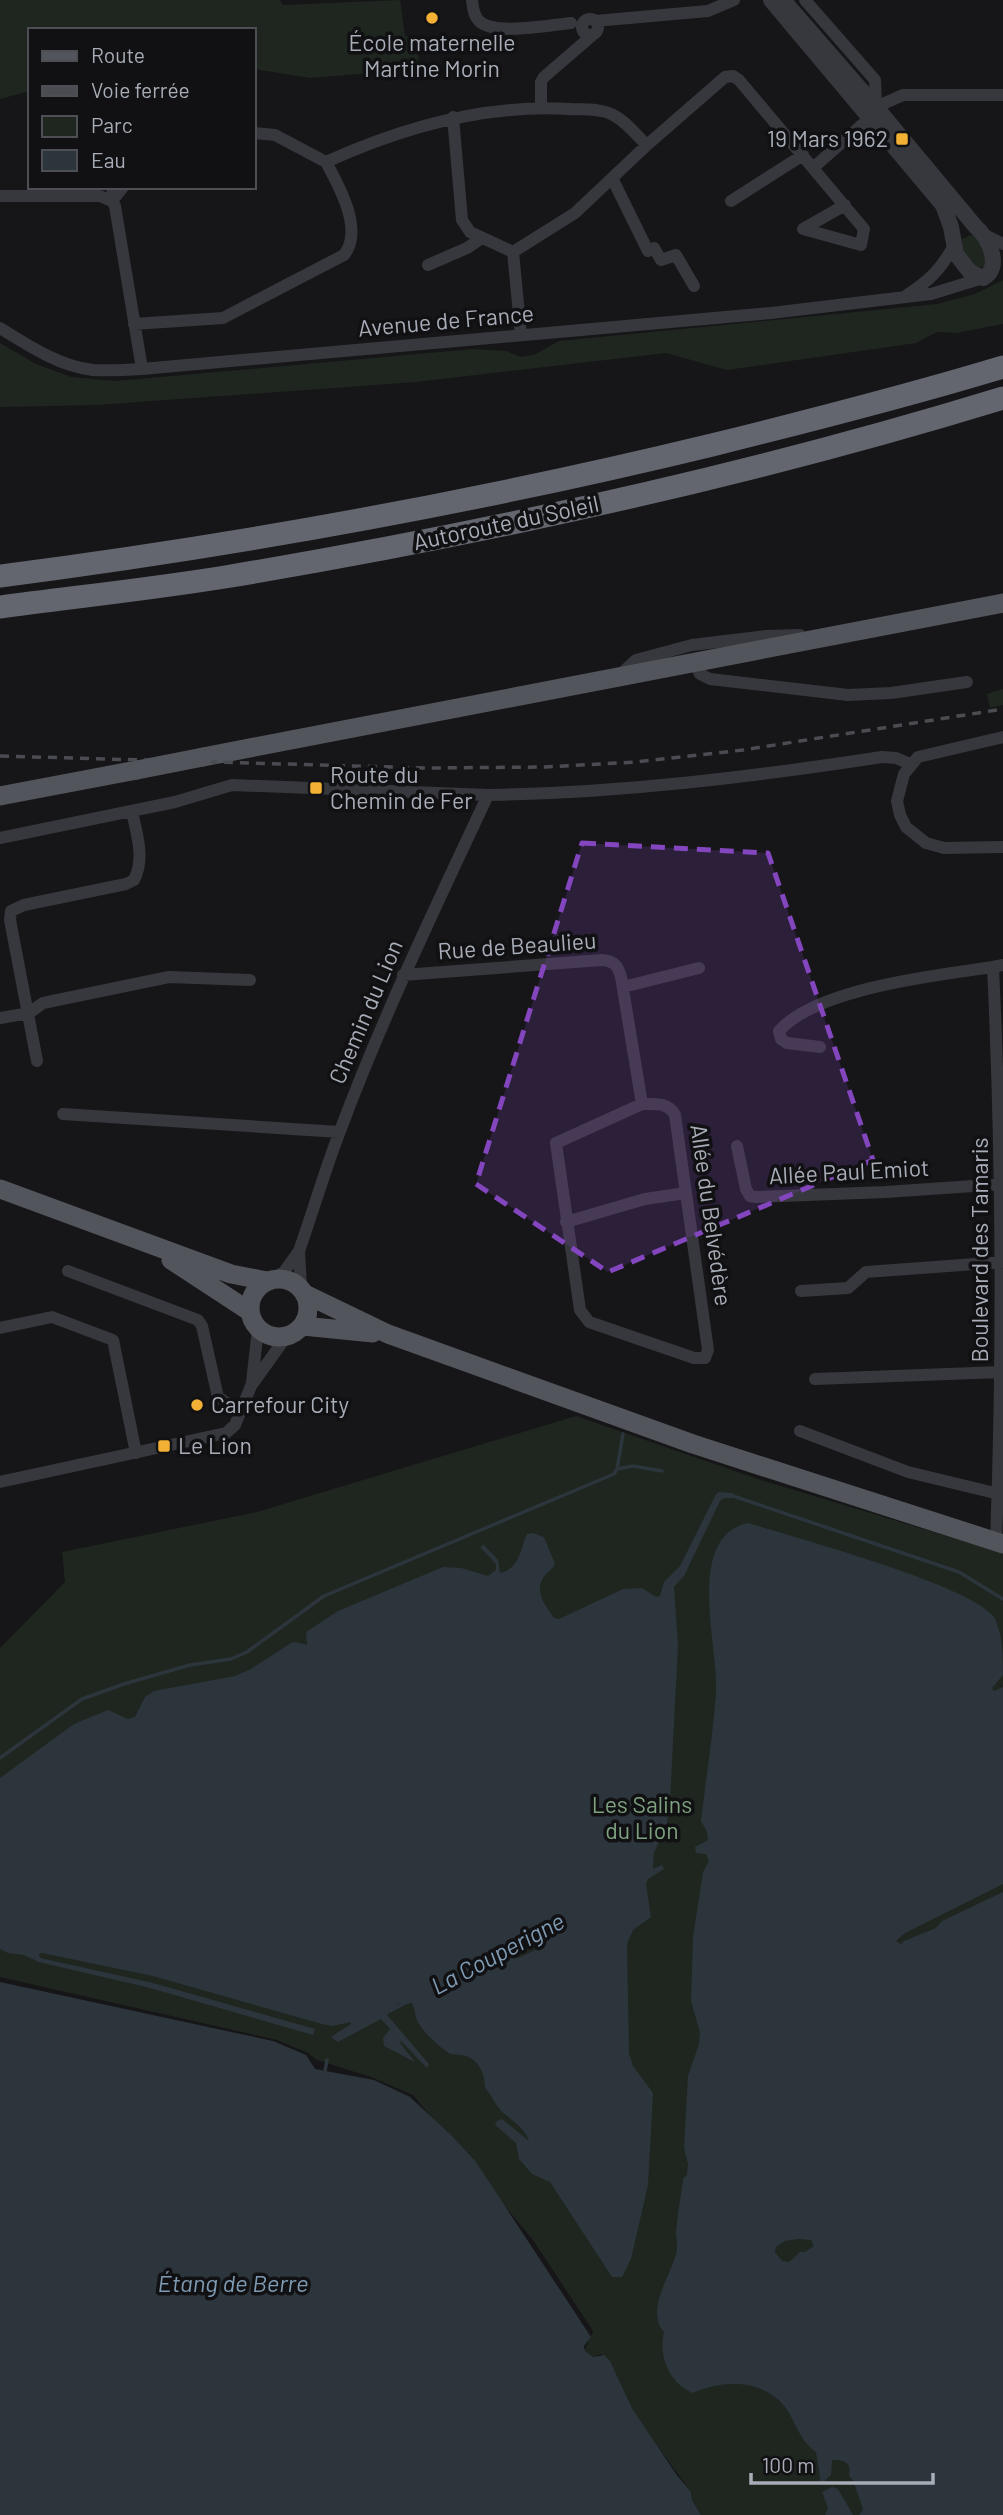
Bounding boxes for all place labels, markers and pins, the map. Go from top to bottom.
marker: École maternelle Martine Morin [424,10,440,26]
place label: École maternelle Martine Morin [348,28,516,82]
place label: 19 Mars 1962 [767,124,888,152]
marker: 19 Mars 1962 [894,131,910,147]
place label: Route du Chemin de Fer [330,760,473,814]
marker: Route du Chemin de Fer [308,780,324,796]
place label: Carrefour City [211,1390,349,1418]
marker: Carrefour City [189,1397,205,1413]
place label: Le Lion [178,1431,252,1459]
marker: Le Lion [156,1438,172,1454]

